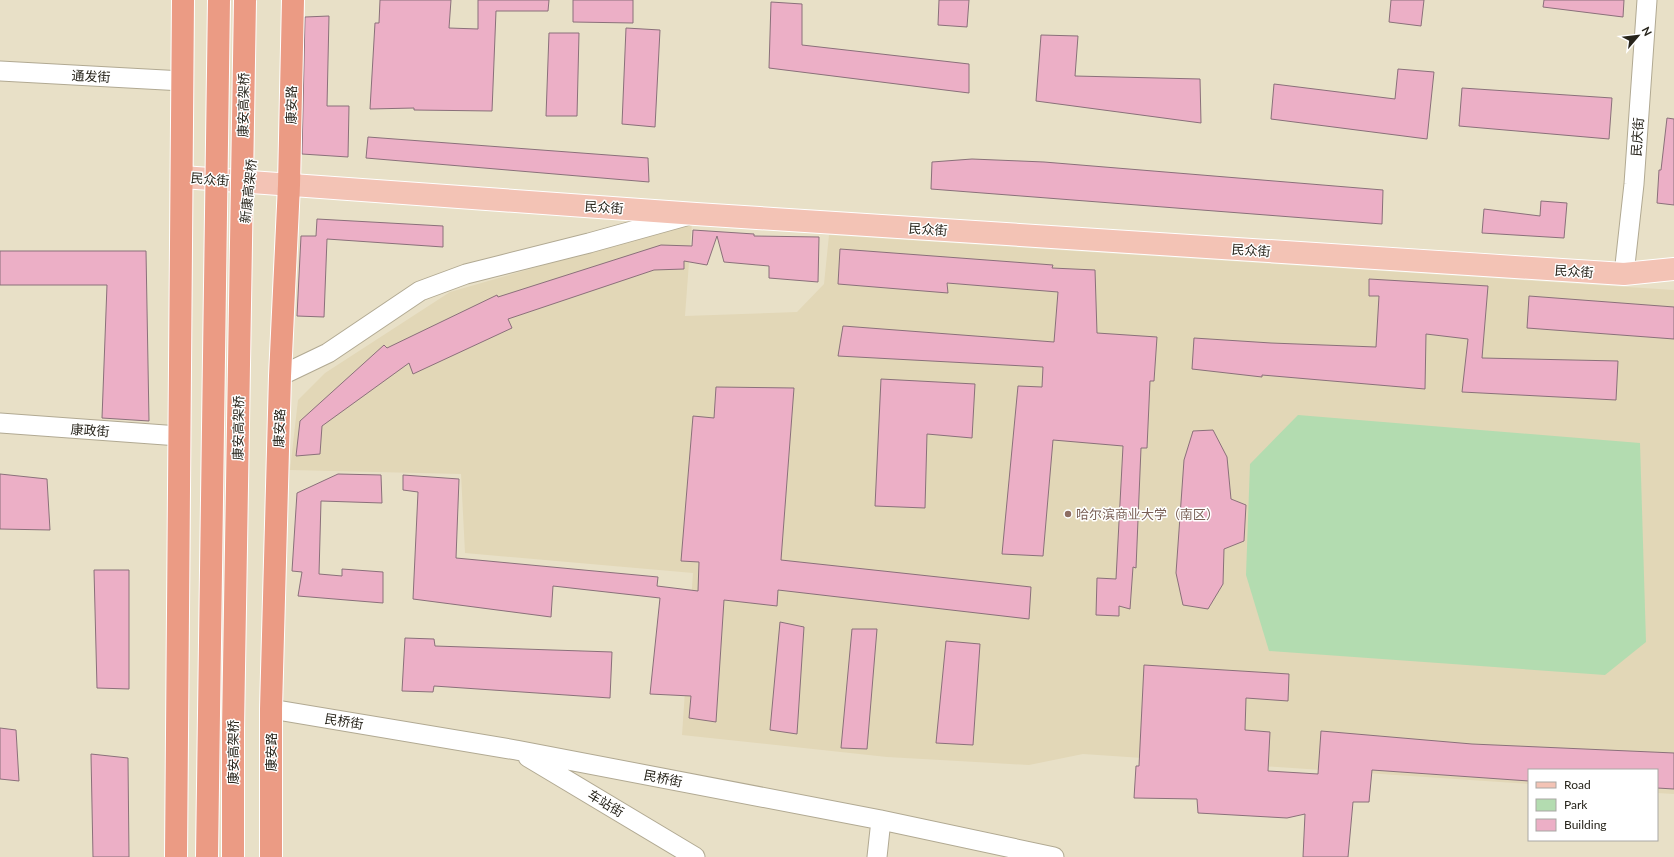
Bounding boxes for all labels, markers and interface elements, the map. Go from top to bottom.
north arrow [1618,16,1658,56]
text: N [1640,24,1655,38]
street label: 通发街 [71,67,111,85]
street label: 康安高架桥 [234,72,252,138]
street label: 康安路 [283,85,299,125]
street label: 民庆街 [1628,117,1646,157]
street label: 新康高架桥 [237,158,259,224]
street label: 民众街 [190,169,230,189]
street label: 民众街 [584,198,624,216]
street label: 民众街 [908,220,948,238]
street label: 民众街 [1231,241,1271,259]
street label: 民众街 [1554,262,1594,280]
street label: 康安高架桥 [229,395,247,461]
street label: 康安路 [270,408,288,448]
street label: 康政街 [70,421,110,439]
place label: 哈尔滨商业大学（南区） [1076,506,1219,522]
marker: 哈尔滨商业大学（南区） [1063,509,1073,519]
street label: 民桥街 [323,710,365,732]
street label: 康安高架桥 [225,719,241,785]
street label: 康安路 [263,732,279,772]
street label: 民桥街 [642,766,684,790]
legend [1528,769,1658,841]
text: Road [1564,777,1591,792]
street label: 车站街 [585,786,627,820]
text: Park [1564,797,1588,812]
text: Building [1564,817,1607,832]

